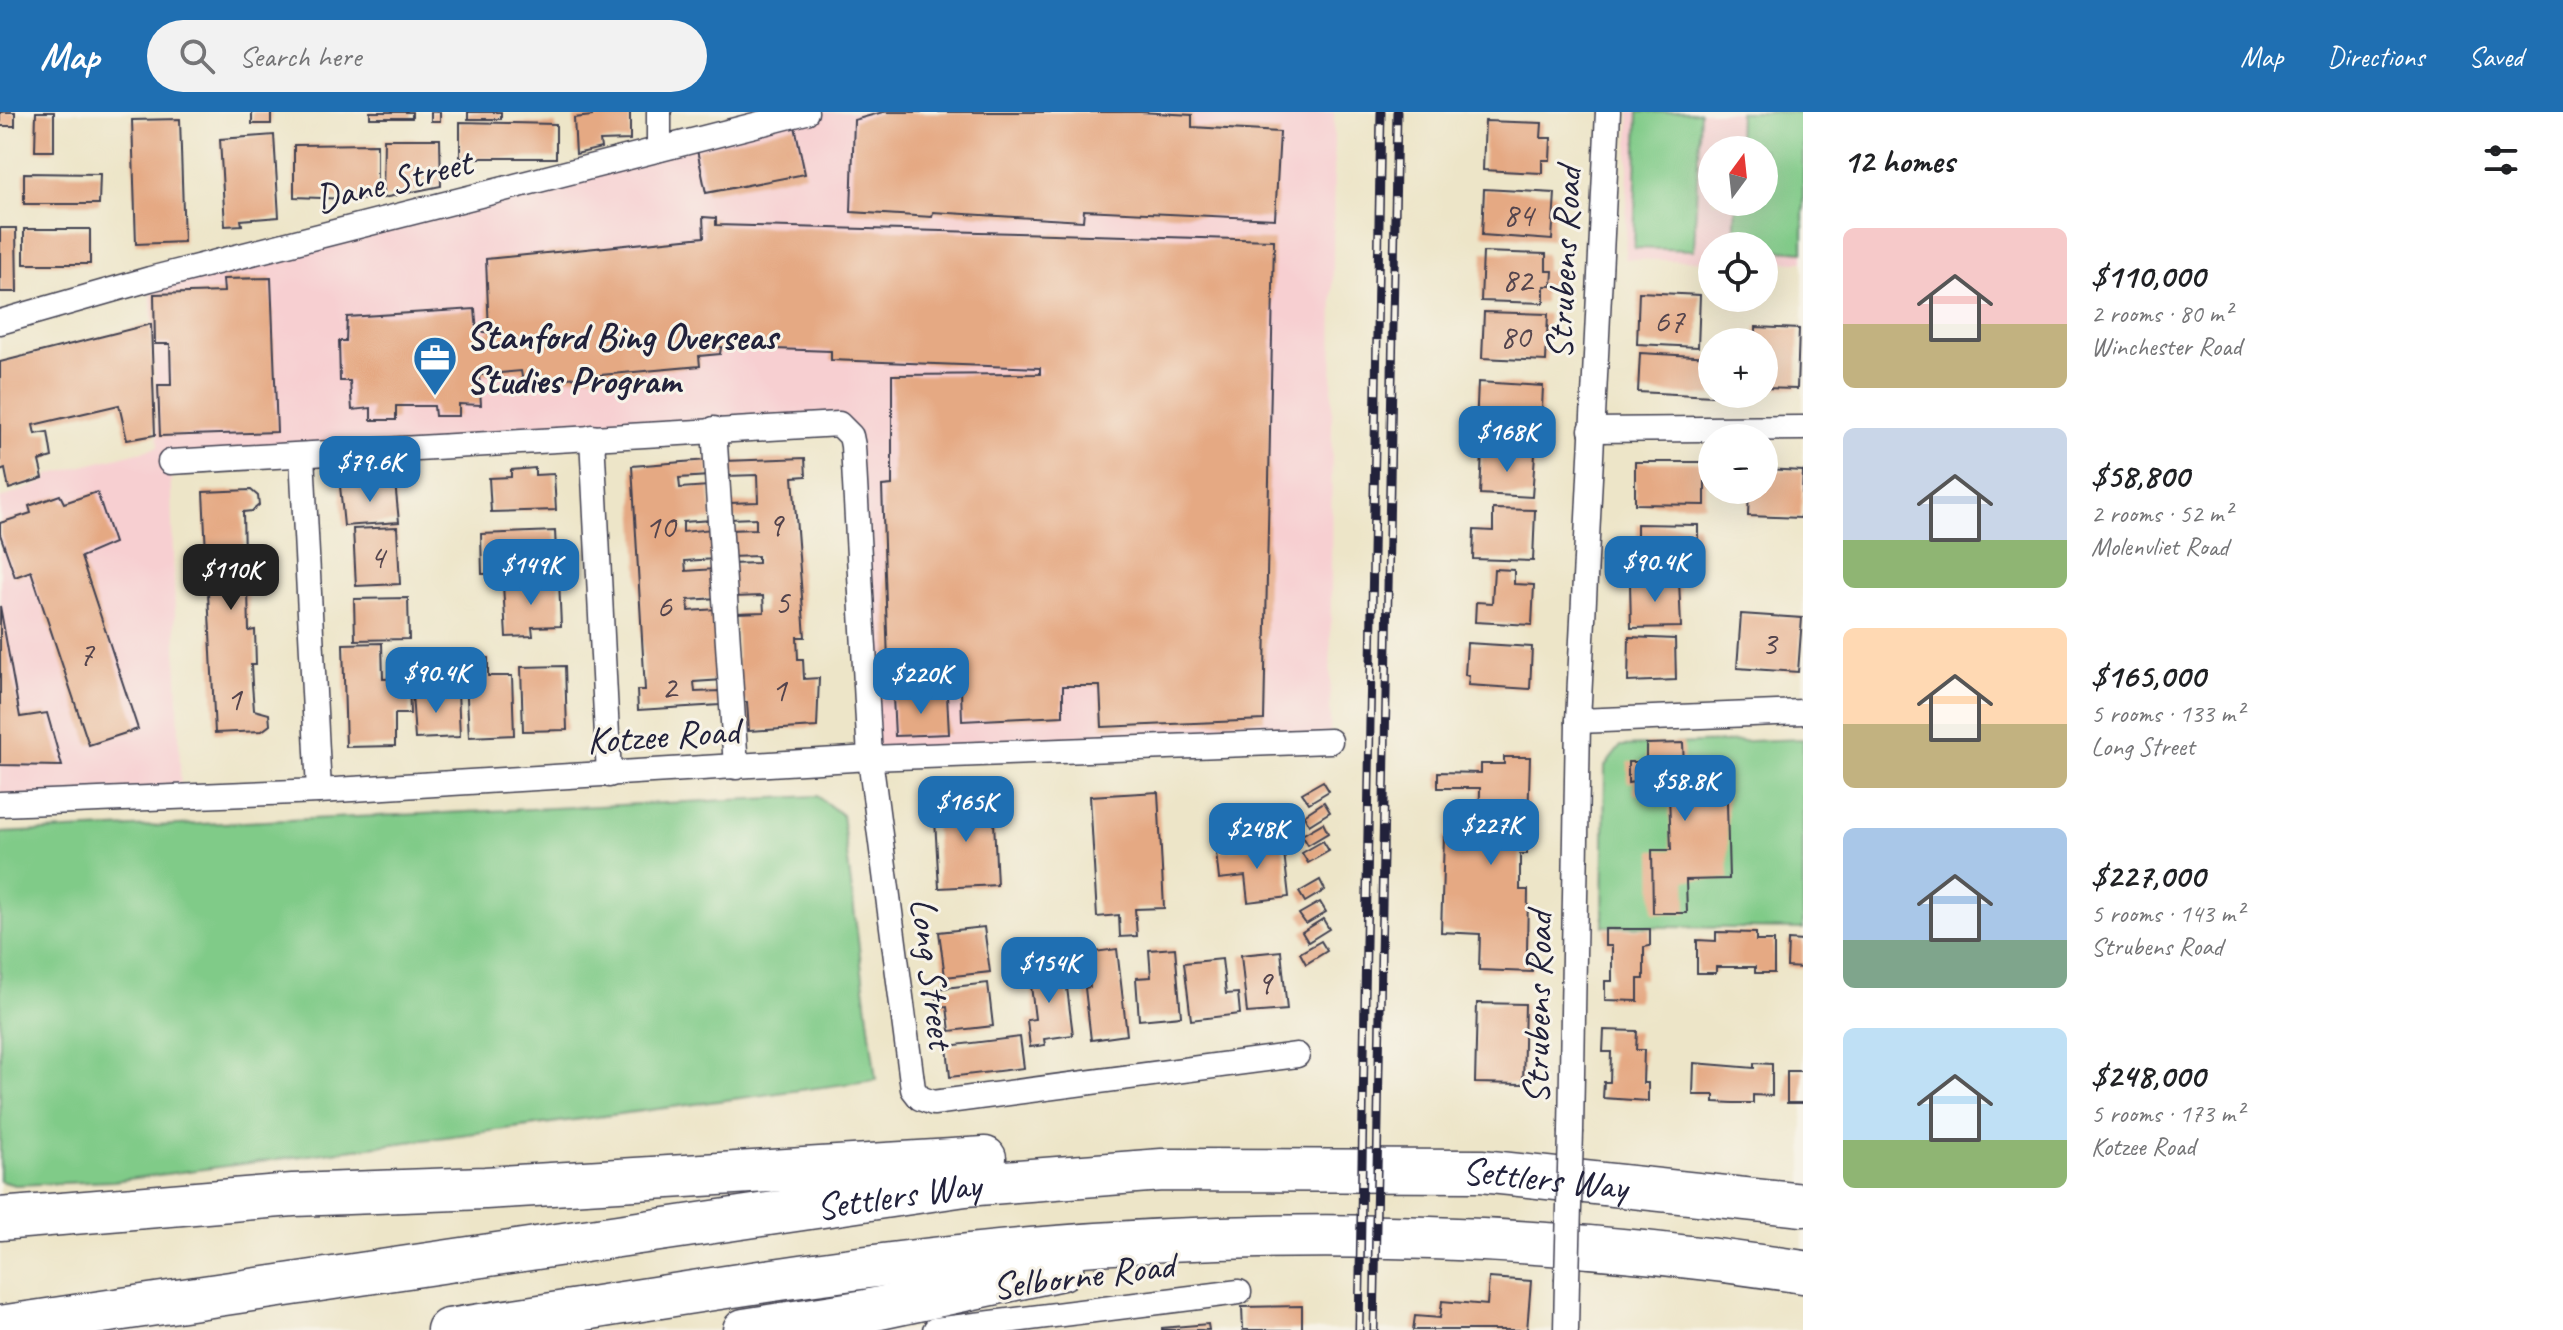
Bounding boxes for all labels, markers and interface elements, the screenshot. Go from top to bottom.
search box [147,20,707,92]
text: Map [40,33,99,80]
icon: search [175,34,219,78]
text: Search here [239,37,361,75]
text: Map [2240,39,2283,74]
text: Directions [2327,39,2425,74]
text: Saved [2469,39,2523,74]
north arrow [1698,136,1778,216]
map controls [1698,136,1778,504]
street label: Dane Street [310,138,479,223]
icon: filters [2479,138,2523,182]
text: 12 homes [1843,139,1954,182]
street label: Strubens Road [1535,161,1592,360]
house number: 84 [1503,193,1537,236]
button: locate [1698,232,1778,312]
text: $110,000 [2091,254,2205,297]
house number: 82 [1502,258,1535,301]
icon: home [1907,260,2003,356]
text: 2 rooms · 80 m² [2091,297,2232,330]
house number: 67 [1654,299,1686,342]
place label: Stanford Bing Overseas Studies Program [466,313,781,404]
house number: 80 [1500,315,1533,358]
button: + [1698,328,1778,408]
text: Winchester Road [2091,330,2242,363]
office icon: Stanford Bing Overseas Studies Program [411,334,459,397]
pin: $168K [1451,406,1563,474]
text: $168K [1477,415,1537,448]
button: − [1698,424,1778,504]
pin: $79.6K [305,436,435,504]
text: $79.6K [337,445,403,478]
text: $58,800 [2091,454,2189,497]
icon: home [1907,460,2003,556]
text: 2 rooms · 52 m² [2091,497,2232,530]
house number: 9 [767,503,785,546]
house number: 10 [645,505,678,548]
text: Molenvliet Road [2091,530,2228,563]
house number: 4 [369,535,388,578]
pin: $90.4K [1590,536,1720,604]
pin: $149K [475,539,587,607]
pin: $110K [175,544,287,612]
text: $90.4K [1623,545,1687,578]
text: $149K [501,548,561,581]
text: $110K [201,553,261,586]
house number: 5 [774,581,791,624]
house number: 6 [656,584,673,627]
house number: 3 [1761,622,1779,665]
house number: 7 [78,632,95,675]
pin: $90.4K [371,647,501,715]
pin: $220K [865,648,977,716]
text: $165,000 [2091,654,2205,697]
text: $90.4K [404,656,468,689]
text: $220K [891,657,951,690]
icon: home [1907,660,2003,756]
house number: 2 [661,665,679,708]
house number: 1 [771,668,788,711]
house number: 1 [226,677,243,720]
text: 5 rooms · 133 m² [2091,697,2243,730]
street label: Kotzee Road [585,706,747,764]
text: Long Street [2091,730,2195,763]
pin: $58.8K [1620,755,1750,823]
text: $58.8K [1653,764,1717,797]
pin: $165K [910,776,1022,844]
text: $165K [936,785,996,818]
pin: $227K [1435,799,1547,867]
pin: $248K [1201,803,1313,871]
text: $227K [1461,808,1521,841]
text: $248K [1227,812,1287,845]
text: $227,000 [2091,854,2205,897]
icon: home [1907,860,2003,956]
street label: Long Street [900,895,965,1054]
text: 5 rooms · 143 m² [2091,897,2243,930]
street label: Strubens Road [1512,906,1563,1105]
text: Strubens Road [2091,930,2223,963]
pin: $154K [993,937,1105,1005]
text: $154K [1019,946,1079,979]
house number: 9 [1256,961,1274,1004]
text: $248,000 [2091,1054,2205,1097]
icon: home [1907,1060,2003,1156]
text: 5 rooms · 173 m² [2091,1097,2243,1130]
text: Kotzee Road [2091,1130,2195,1163]
street label: Settlers Way [1462,1148,1633,1211]
street label: Settlers Way [813,1161,985,1231]
street label: Selborne Road [990,1240,1183,1310]

